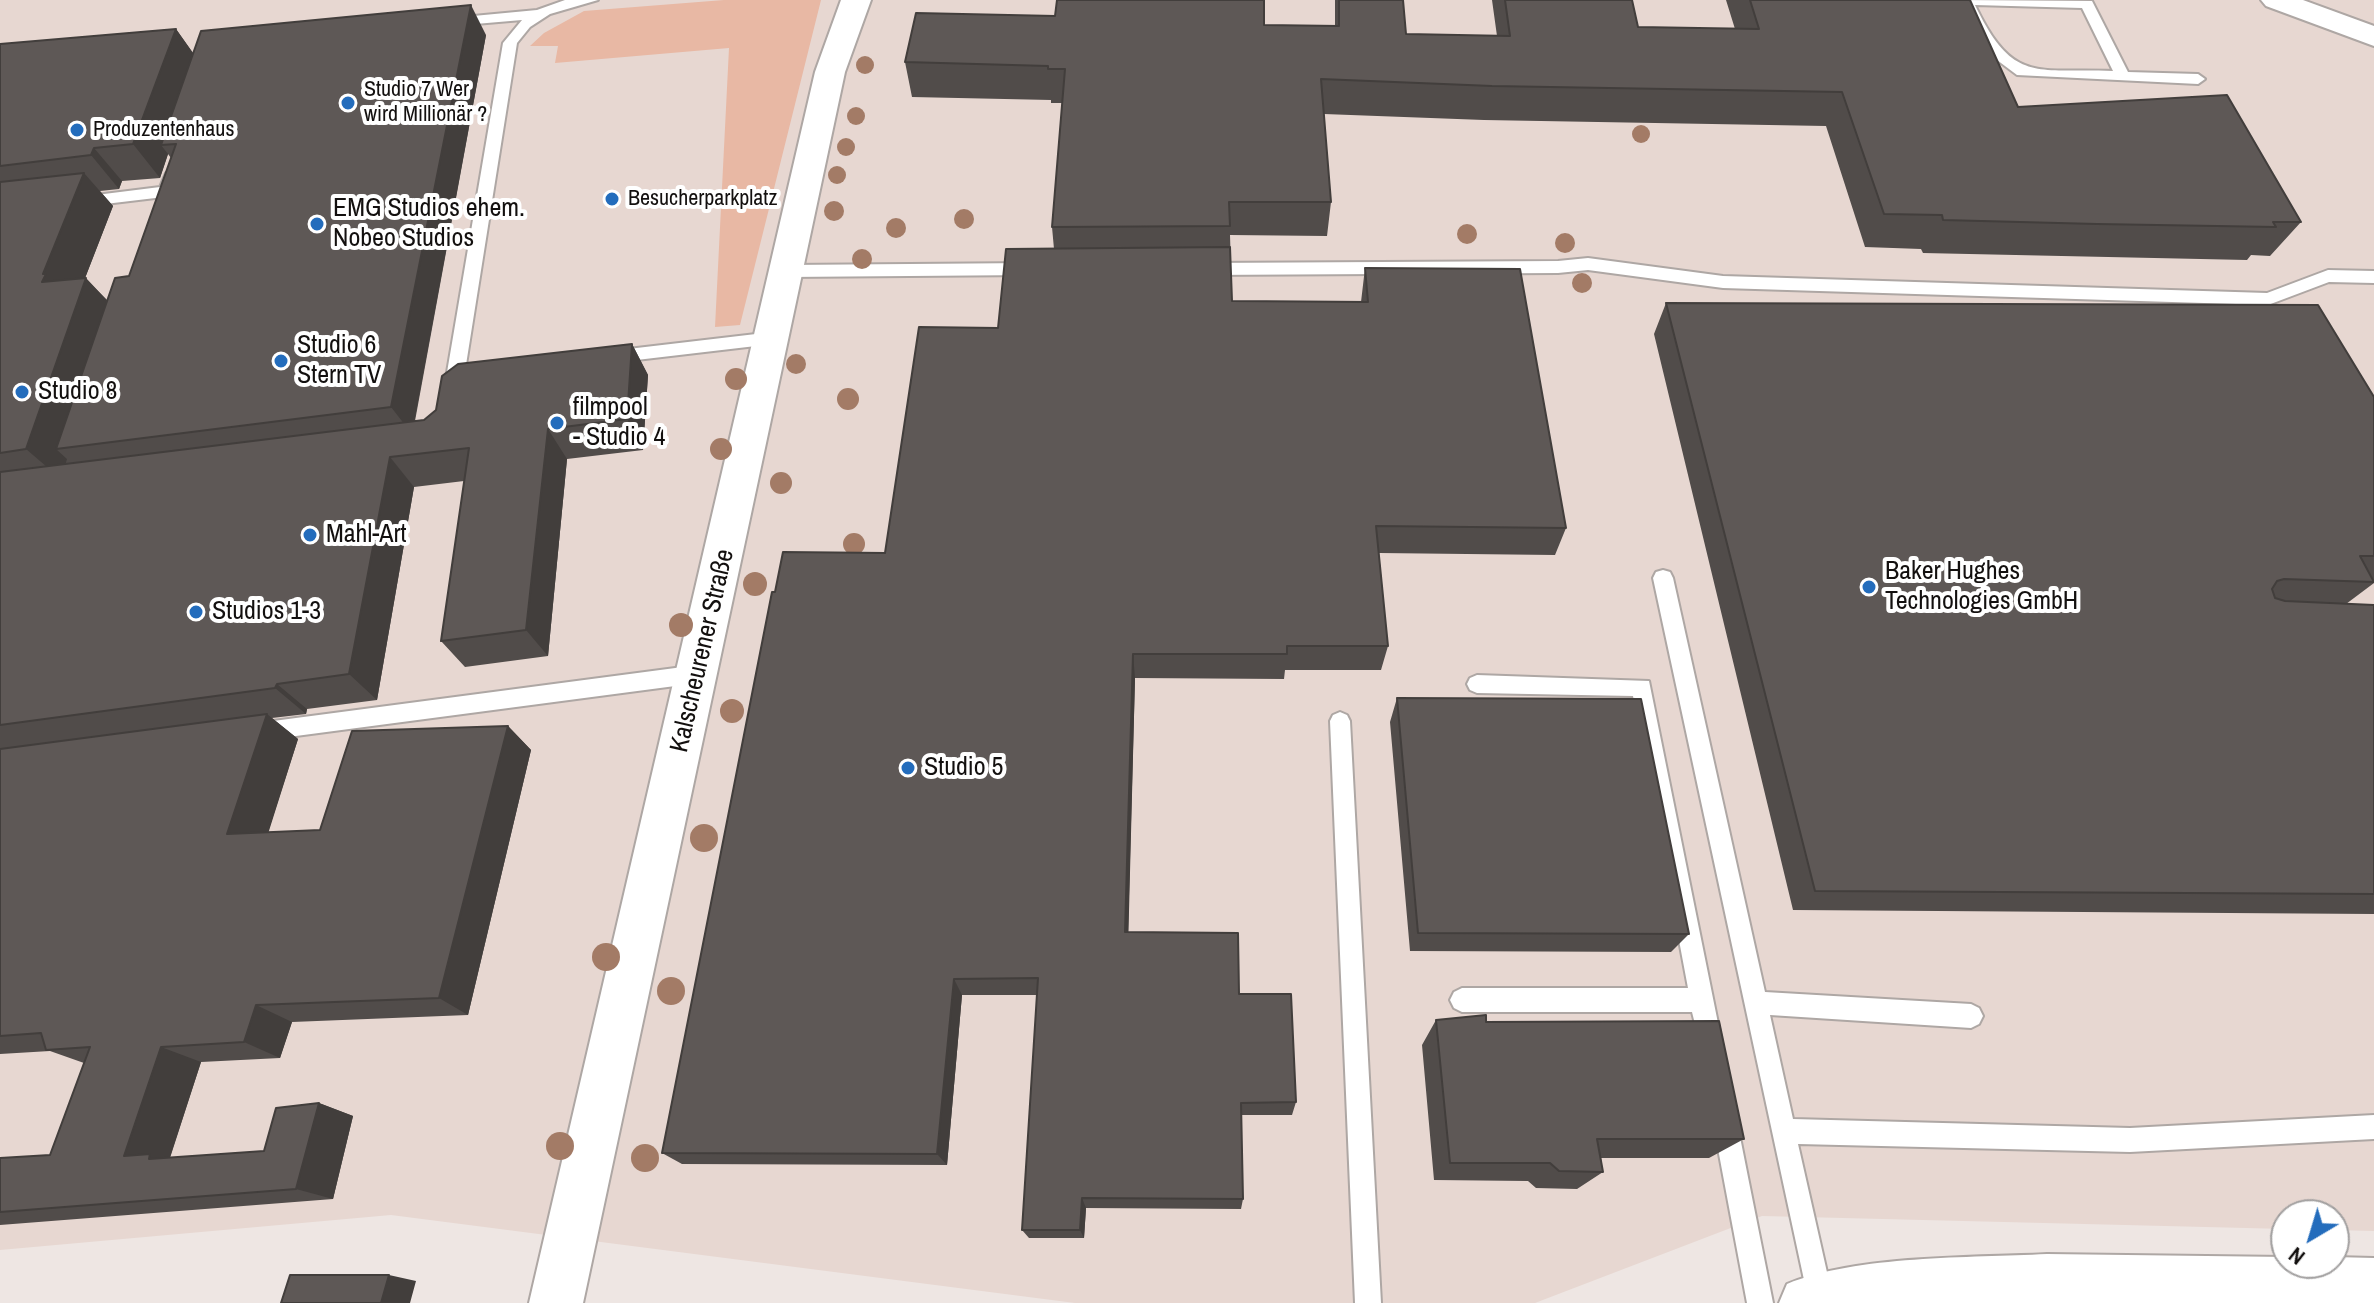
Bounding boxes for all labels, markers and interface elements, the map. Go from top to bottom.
place label: Studio 7 Wer wird Millionär ? [364,77,487,128]
marker: Studio 7 Wer wird Millionär ? [339,94,357,112]
place label: Produzentenhaus [93,117,234,143]
marker: Produzentenhaus [68,121,86,139]
place label: Besucherparkplatz [628,186,777,212]
marker: Besucherparkplatz [603,190,621,208]
place label: EMG Studios ehem. Nobeo Studios [333,193,525,254]
marker: EMG Studios ehem. Nobeo Studios [308,215,326,233]
place label: Studio 6 Stern TV [297,330,381,392]
marker: Studio 6 Stern TV [272,352,290,370]
place label: Studio 8 [38,376,117,408]
marker: Studio 8 [13,383,31,401]
place label: filmpool - Studio 4 [573,392,665,454]
marker: filmpool - Studio 4 [548,414,566,432]
place label: Mahl-Art [326,519,407,551]
marker: Mahl-Art [301,526,319,544]
street label: Kalscheurener Straße [664,546,742,756]
place label: Baker Hughes Technologies GmbH [1885,556,2078,618]
marker: Baker Hughes Technologies GmbH [1860,578,1878,596]
place label: Studios 1-3 [212,596,321,628]
marker: Studios 1-3 [187,603,205,621]
place label: Studio 5 [924,752,1003,784]
marker: Studio 5 [899,759,917,777]
north arrow [2270,1199,2350,1279]
text: N [2282,1241,2311,1272]

